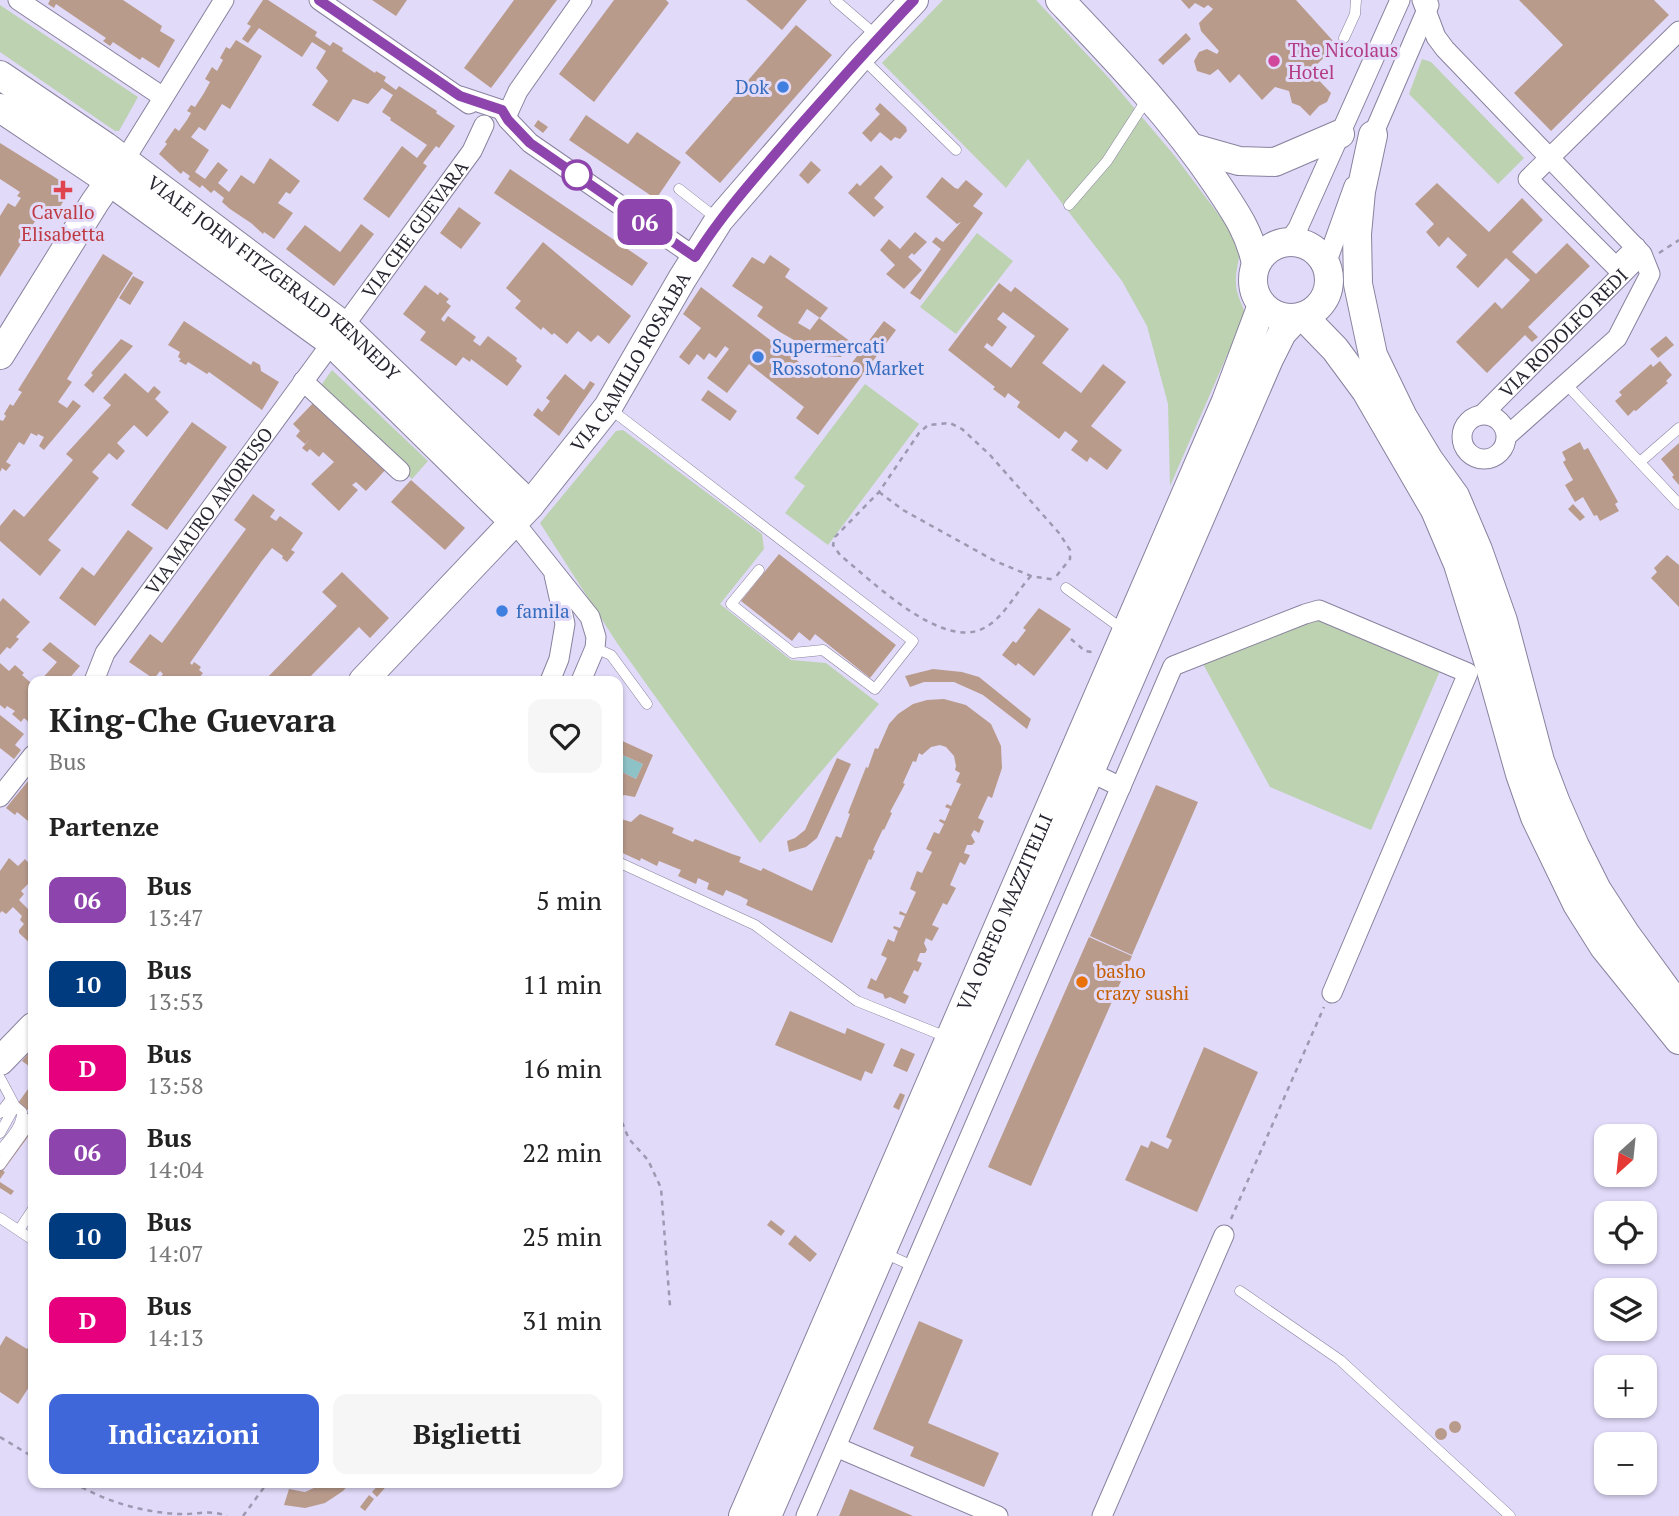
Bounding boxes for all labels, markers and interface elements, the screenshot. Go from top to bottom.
place label: The Nicolaus Hotel [1288,37,1398,84]
marker: The Nicolaus Hotel [1266,53,1282,69]
place label: Dok [735,74,769,99]
marker: Dok [775,79,791,95]
street label: VIA CHE GUEVARA [356,155,473,303]
unlabelled marker [562,160,592,190]
street label: VIALE JOHN FITZGERALD KENNEDY [143,169,406,386]
marker: Cavallo Elisabetta [55,182,71,198]
place label: Cavallo Elisabetta [21,199,105,246]
line badge: 06 [614,199,676,245]
text: 06 [631,206,659,238]
street label: VIA RODOLFO REDI [1493,263,1633,403]
street label: VIA CAMILLO ROSALBA [564,267,696,457]
place label: Supermercati Rossotono Market [772,333,925,380]
marker: Supermercati Rossotono Market [750,349,766,365]
street label: VIA MAURO AMORUSO [139,422,278,599]
place label: famila [516,598,570,623]
marker: famila [494,603,510,619]
text: King-Che Guevara [49,698,336,741]
button: heart [528,699,602,773]
text: Bus [49,746,86,777]
text: Partenze [49,809,159,843]
street label: VIA ORFEO MAZZITELLI [950,810,1058,1014]
text: Bus [147,868,192,902]
text: 5 min [536,883,602,917]
text: 06 [74,884,101,916]
text: 13:47 [147,902,204,933]
text: Bus [147,952,192,986]
place label: basho crazy sushi [1096,958,1189,1005]
text: 11 min [522,967,602,1001]
text: 10 [74,968,101,1000]
marker: basho crazy sushi [1074,974,1090,990]
text: 13:53 [147,986,204,1017]
text: Bus [147,1036,192,1070]
text: 16 min [522,1051,602,1085]
text: D [79,1052,96,1084]
text: 13:58 [147,1070,204,1101]
text: Bus [147,1120,192,1154]
north arrow [1594,1124,1657,1186]
map controls [1594,1124,1657,1495]
text: 22 min [522,1135,602,1169]
text: 06 [74,1136,101,1168]
text: 14:04 [147,1154,204,1185]
button: locate [1594,1201,1657,1264]
text: Bus [147,1204,192,1238]
text: 25 min [522,1219,602,1253]
text: 10 [74,1220,101,1252]
text: 14:07 [147,1238,204,1269]
button: layers [1594,1278,1657,1341]
text: Bus [147,1288,192,1322]
text: 31 min [522,1303,602,1337]
text: D [79,1304,96,1336]
text: 14:13 [147,1322,204,1353]
button: + [1594,1355,1657,1418]
button: Indicazioni [49,1394,319,1474]
button: Biglietti [333,1394,602,1474]
button: − [1594,1432,1657,1495]

